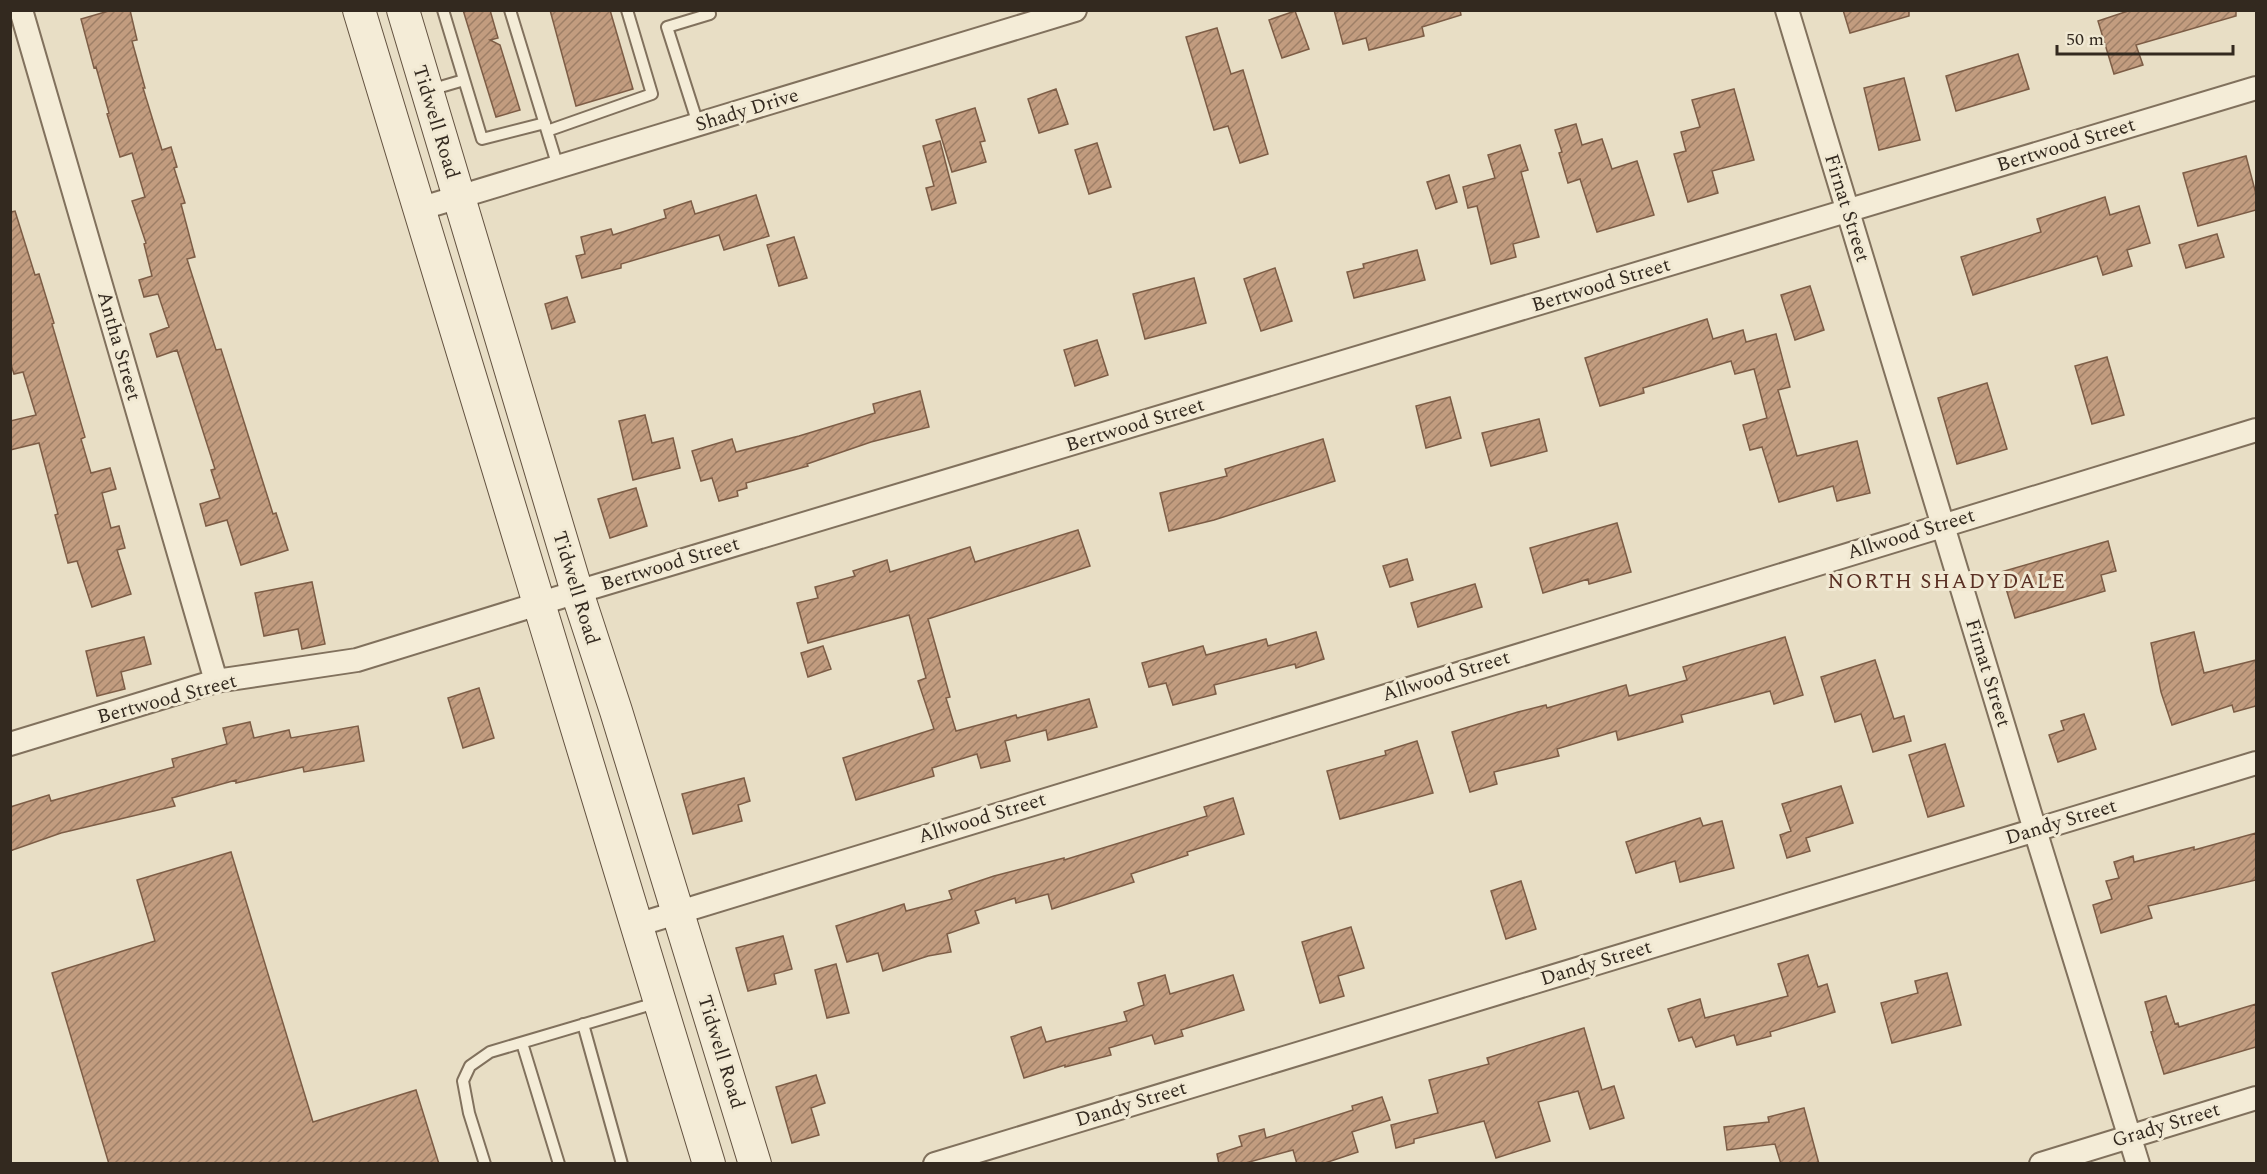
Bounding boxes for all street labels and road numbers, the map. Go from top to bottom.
street label: Tidwell Road [404,61,468,183]
street label: Shady Drive [692,80,802,140]
street label: Bertwood Street [1993,110,2139,180]
street label: Firnat Street [1816,150,1878,266]
street label: Bertwood Street [1528,250,1674,320]
street label: Antha Street [89,288,149,404]
street label: Bertwood Street [1062,390,1208,460]
street label: Allwood Street [1843,500,1979,568]
street label: Tidwell Road [544,527,608,649]
street label: Bertwood Street [597,529,743,599]
street label: Firnat Street [1957,615,2019,731]
street label: Allwood Street [1378,642,1514,710]
street label: Bertwood Street [94,666,240,732]
street label: Allwood Street [914,784,1050,852]
street label: Dandy Street [2002,791,2120,853]
street label: Dandy Street [1537,932,1655,994]
street label: Tidwell Road [689,991,753,1113]
street label: Dandy Street [1072,1073,1190,1135]
street label: Grady Street [2108,1094,2224,1156]

